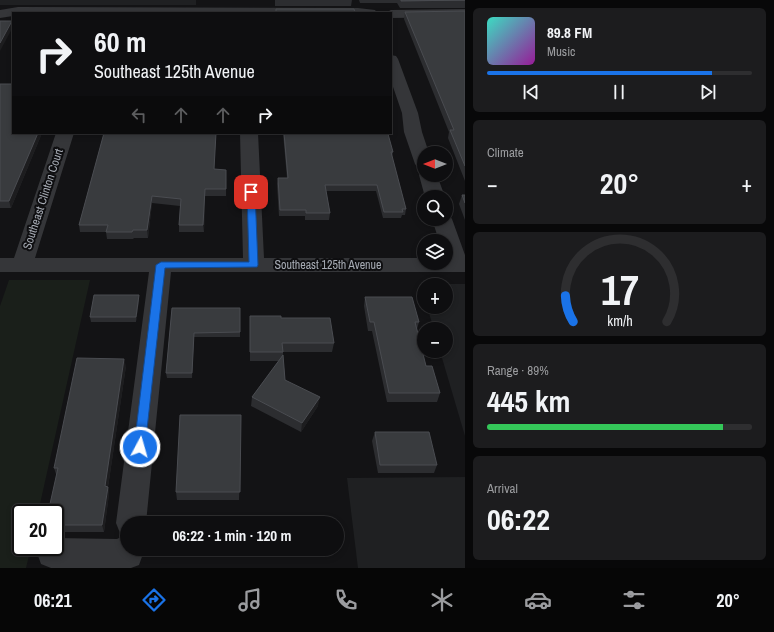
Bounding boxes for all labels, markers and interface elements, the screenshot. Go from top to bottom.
text: 89.8 FM [547,22,592,43]
text: 60 m [94,23,146,61]
icon: right [28,28,80,80]
text: Music [547,43,575,60]
text: Southeast 125th Avenue [94,59,255,84]
icon: previous [520,81,542,103]
icon: pause [608,81,630,103]
icon: next [697,81,719,103]
icon: left [128,104,150,126]
icon: ahead [170,104,192,126]
icon: ahead [212,104,234,126]
icon: right [254,104,276,126]
text: Climate [487,144,524,161]
street label: Southeast Clinton Court [19,146,67,251]
north arrow [417,146,453,182]
map controls [417,146,453,358]
text: 20° [600,163,639,203]
text: − [487,169,498,199]
text: + [741,169,752,199]
pin [234,175,268,209]
icon: arrive [240,181,262,203]
button: search [417,190,453,226]
button: layers [417,234,453,270]
street label: Southeast 125th Avenue [274,257,382,273]
text: 17 [601,262,638,318]
button: + [417,278,453,314]
text: km/h [607,311,632,330]
button: − [417,322,453,358]
text: Range · 89% [487,362,549,379]
text: 445 km [487,381,570,421]
position arrow [119,426,161,468]
text: Arrival [487,480,518,497]
text: 06:22 [487,499,550,539]
speed limit sign: 20 [12,504,64,556]
text: 06:22 · 1 min · 120 m [173,525,291,546]
icon: directions [140,586,168,614]
icon: music [236,586,264,614]
icon: phone [332,586,360,614]
icon: climate [428,586,456,614]
icon: car [524,586,552,614]
icon: filters [620,586,648,614]
text: 06:21 [34,588,72,613]
text: 20° [716,588,740,613]

